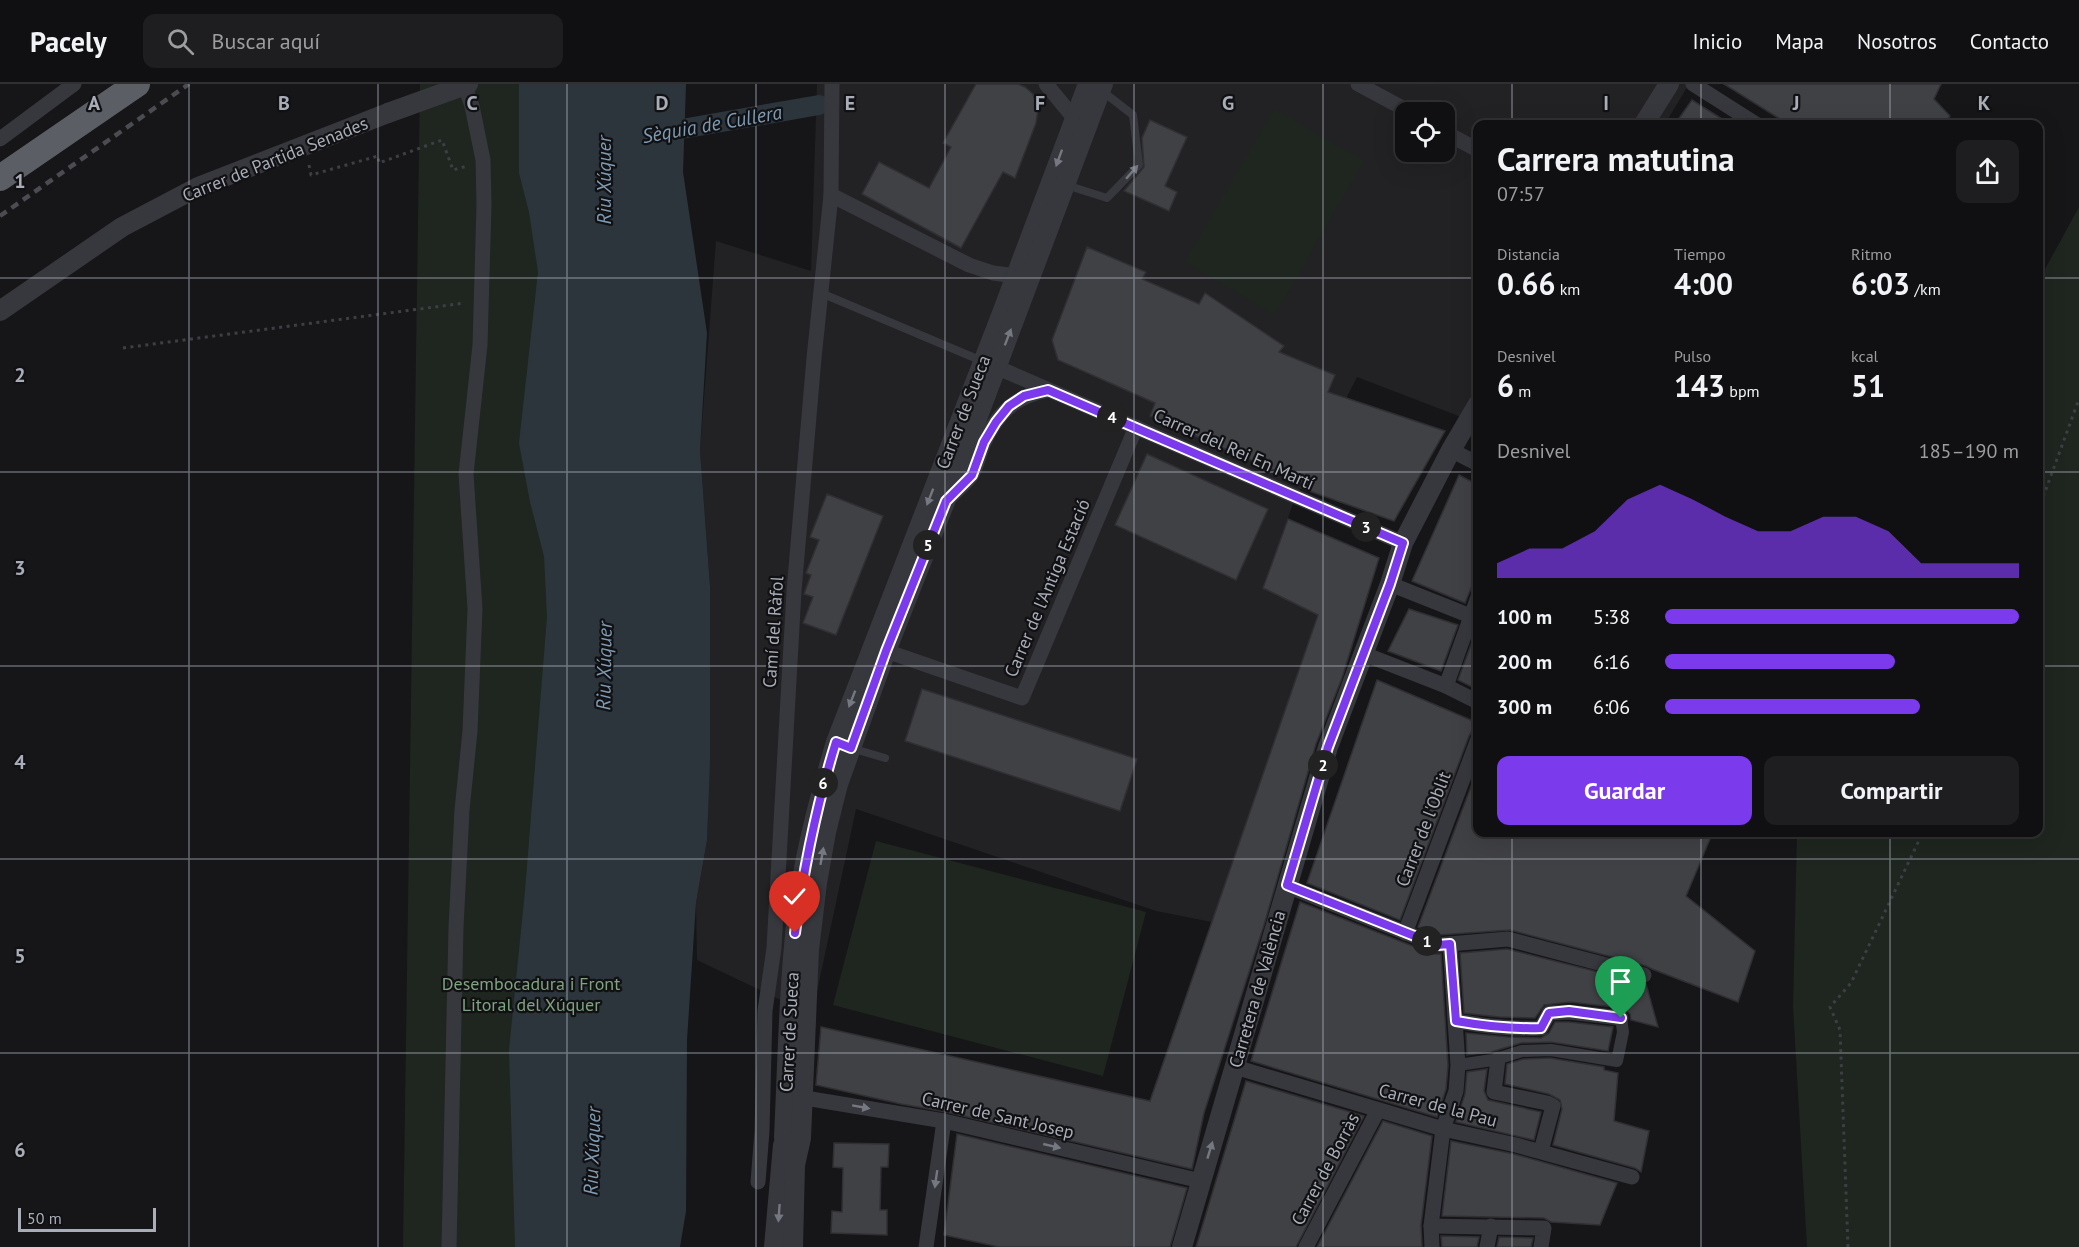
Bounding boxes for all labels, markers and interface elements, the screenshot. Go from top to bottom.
search box [143,14,563,68]
text: Pacely [30,23,107,60]
icon: search [164,25,197,58]
text: Buscar aquí [212,27,320,55]
text: Inicio [1693,28,1742,55]
text: Mapa [1775,28,1824,55]
text: Nosotros [1857,28,1937,55]
text: Contacto [1970,28,2049,55]
text: A [88,90,101,116]
text: B [278,90,290,116]
text: C [466,90,478,116]
text: D [656,90,669,116]
text: E [845,90,855,116]
text: F [1035,90,1045,116]
text: G [1222,90,1234,116]
text: I [1603,90,1609,116]
text: J [1792,90,1799,116]
text: K [1978,90,1991,116]
water label: Sèquia de Cullera [640,99,784,149]
map controls [1395,102,1455,162]
button: locate [1395,102,1455,162]
street label: Carrer de Partida Senades [179,111,371,207]
water label: Riu Xúquer [591,134,617,224]
text: Carrera matutina [1497,137,1735,180]
button: share [1956,140,2019,203]
one-way arrow [1054,149,1064,167]
one-way arrow [1125,164,1138,179]
text: 1 [14,168,26,194]
text: 07:57 [1497,181,1545,207]
text: Distancia [1497,244,1560,264]
text: Tiempo [1674,244,1726,264]
text: Ritmo [1851,244,1892,264]
text: 0.66 [1497,264,1555,303]
text: 4:00 [1674,264,1733,303]
text: 6:03 [1851,264,1910,303]
text: km [1555,279,1580,299]
text: /km [1910,279,1941,299]
one-way arrow [1004,328,1014,346]
text: Desnivel [1497,346,1556,366]
text: Pulso [1674,346,1711,366]
text: kcal [1851,346,1878,366]
street label: Carrer de Sueca [931,352,995,472]
text: 2 [14,362,26,388]
text: 6 [1497,366,1514,405]
text: 143 [1674,366,1725,405]
text: 51 [1851,366,1885,405]
text: m [1514,381,1531,401]
text: bpm [1725,381,1760,401]
pin: 4 [1097,402,1127,432]
street label: Carrer del Rei En Martí [1150,403,1318,495]
text: 4 [1107,407,1117,427]
text: Desnivel [1497,438,1570,464]
text: 185–190 m [1919,438,2019,464]
one-way arrow [925,489,935,507]
street label: Carrer de l'Antiga Estació [999,495,1095,681]
pin: 3 [1351,512,1381,542]
text: 3 [1361,517,1371,537]
pin: 5 [913,530,943,560]
text: 5 [923,535,933,555]
text: 3 [14,555,26,581]
street label: Camí del Ràfol [758,575,788,689]
text: 100 m [1497,604,1552,630]
text: 5:38 [1593,604,1630,630]
water label: Riu Xúquer [590,620,618,711]
text: 200 m [1497,649,1552,675]
text: 6:16 [1593,649,1630,675]
one-way arrow [847,690,856,708]
text: 300 m [1497,694,1552,720]
text: 6:06 [1593,694,1630,720]
text: 4 [14,749,26,775]
pin: 2 [1308,750,1338,780]
text: 2 [1318,755,1328,775]
button: Guardar [1497,756,1752,825]
button: Compartir [1764,756,2019,825]
pin: 6 [808,768,838,798]
street label: Carrer de l'Oblit [1390,768,1456,890]
text: 6 [818,773,828,793]
one-way arrow [818,846,827,865]
pin [769,871,820,933]
icon: check [778,880,811,913]
street label: Carretera de València [1224,908,1290,1070]
pin: 1 [1412,926,1442,956]
text: 1 [1422,931,1432,951]
text: 5 [14,943,26,969]
pin [1595,956,1646,1018]
icon: arrive [1604,965,1637,998]
street label: Carrer de Sueca [774,971,804,1093]
park label: Desembocadura i Front Litoral del Xúquer [442,972,620,1016]
street label: Carrer de la Pau [1376,1078,1500,1132]
street label: Carrer de Sant Josep [920,1086,1076,1144]
one-way arrow [851,1102,870,1111]
water label: Riu Xúquer [577,1105,607,1196]
street label: Carrer de Borràs [1286,1109,1364,1229]
text: 6 [14,1137,26,1163]
one-way arrow [1206,1141,1215,1159]
one-way arrow [1042,1142,1061,1152]
one-way arrow [931,1170,940,1189]
one-way arrow [774,1203,783,1222]
scale bar [18,1205,156,1232]
text: 50 m [27,1208,62,1228]

